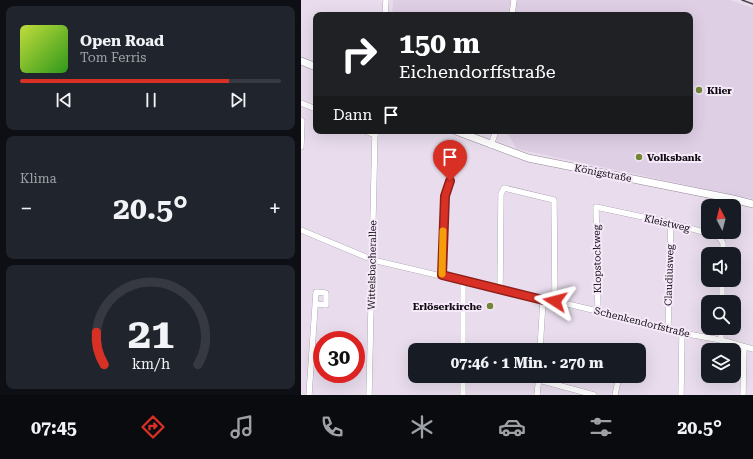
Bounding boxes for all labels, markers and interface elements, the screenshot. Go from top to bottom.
text: 150 m [399,27,480,60]
icon: right [333,28,385,80]
text: Open Road [80,32,164,50]
text: Tom Ferris [80,50,146,65]
text: Eichendorffstraße [399,61,556,82]
marker: Klier [694,85,704,95]
place label: Klier [707,85,732,96]
icon: previous [53,89,75,111]
icon: pause [140,89,162,111]
icon: next [227,89,249,111]
icon: arrive [380,104,402,126]
text: Dann [333,106,372,124]
pin [433,140,467,181]
icon: arrive [439,146,461,168]
marker: Volksbank [634,152,644,162]
place label: Volksbank [647,152,702,163]
street label: Königstraße [573,162,633,184]
text: Klima [20,171,57,186]
text: 20.5° [113,191,188,226]
text: − [20,196,32,221]
text: + [269,196,281,221]
north arrow [701,199,741,239]
map controls [701,199,741,383]
street label: Kleistweg [643,212,691,234]
street label: Wittelsbacherallee [366,219,378,310]
street label: Klopstockweg [591,224,603,293]
street label: Claudiusweg [662,244,676,306]
button: sound [701,247,741,287]
position arrow [534,280,576,322]
button: search [701,295,741,335]
place label: Erlöserkirche [413,301,482,312]
marker: Erlöserkirche [485,301,495,311]
street label: Schenkendorfstraße [593,305,692,339]
text: 21 [127,309,174,358]
speed limit sign: 30 [313,331,365,383]
button: layers [701,343,741,383]
text: 07:46 · 1 Min. · 270 m [451,354,603,372]
text: km/h [131,356,170,372]
icon: directions [139,413,167,441]
icon: music [228,413,256,441]
icon: phone [318,413,346,441]
icon: climate [408,413,436,441]
icon: car [498,413,526,441]
icon: filters [587,413,615,441]
text: 07:45 [31,417,77,438]
text: 20.5° [677,417,722,438]

